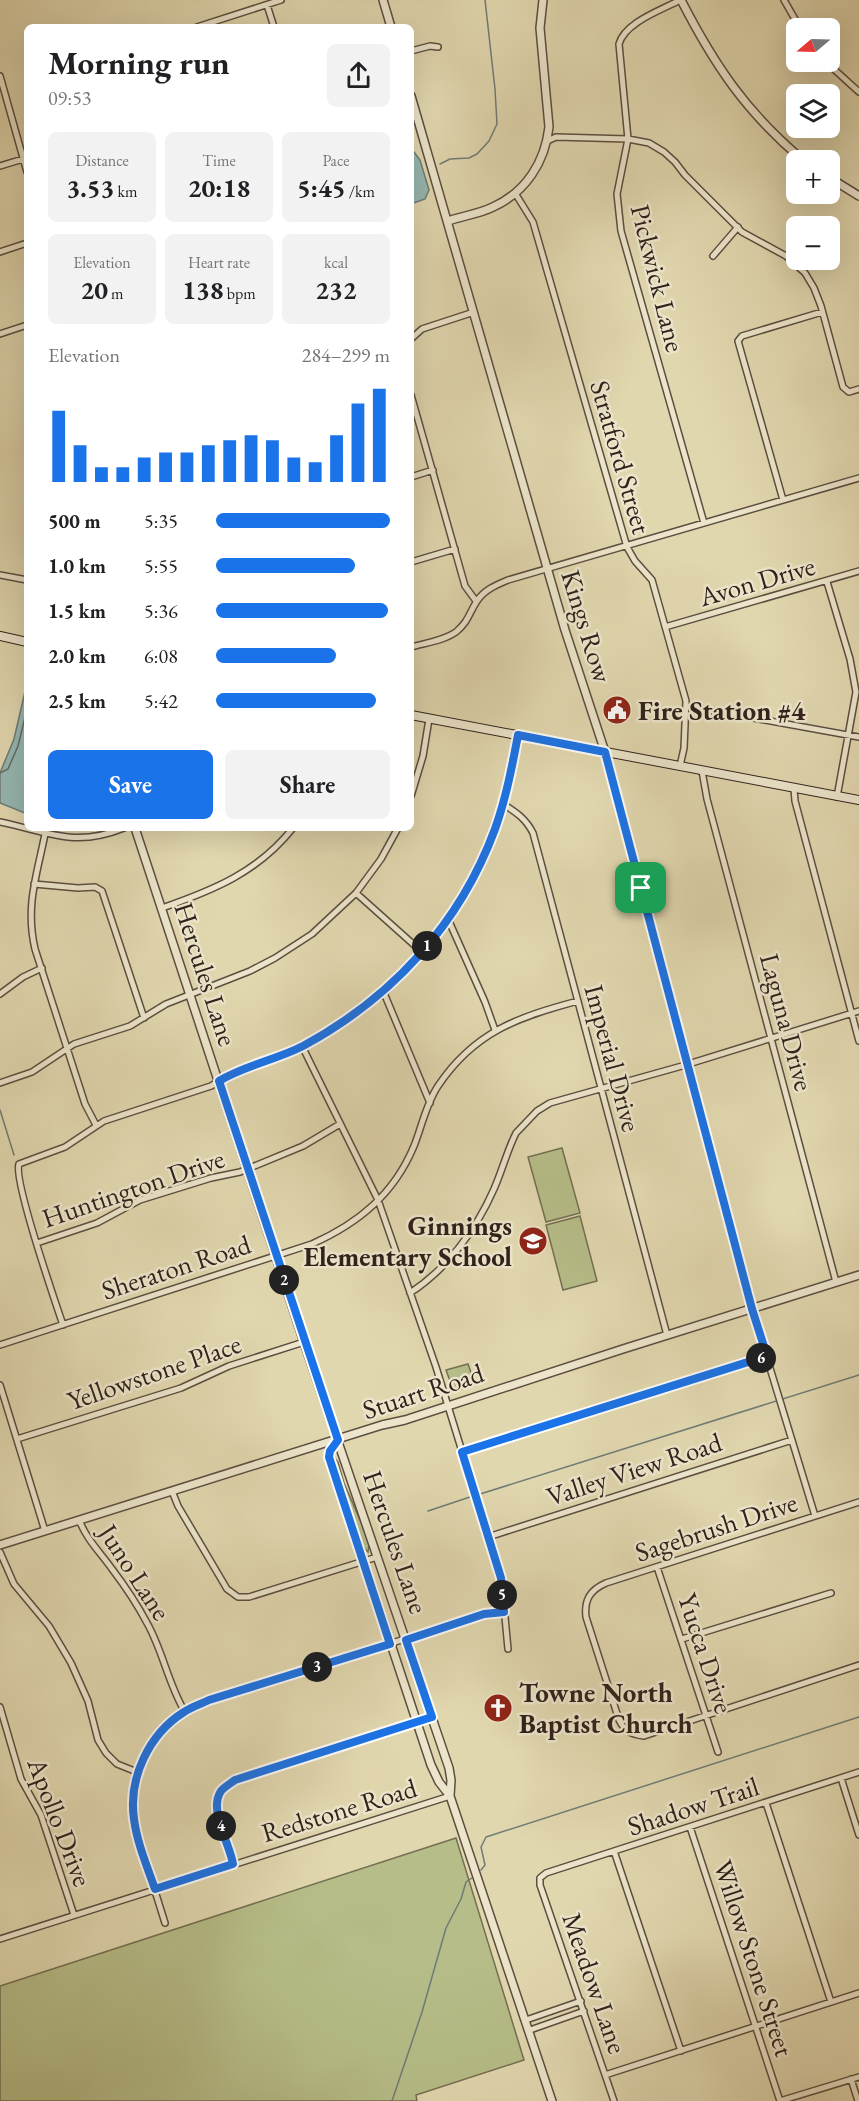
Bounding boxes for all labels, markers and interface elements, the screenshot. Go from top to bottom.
north arrow [786,18,840,72]
map controls [786,18,840,270]
text: Morning run [48,41,230,84]
button: share [327,44,390,107]
button: layers [786,84,840,138]
text: 09:53 [48,85,91,111]
text: Distance [75,150,129,171]
text: Time [202,150,236,171]
text: Pace [323,150,349,171]
button: + [786,150,840,204]
text: 3.53 [67,171,114,205]
text: 20:18 [188,171,250,205]
text: 5:45 [297,171,346,205]
text: km [114,181,137,202]
text: /km [346,181,375,202]
street label: Pickwick Lane [623,201,693,355]
button: − [786,216,840,270]
text: Elevation [73,252,131,273]
text: Heart rate [188,252,250,273]
text: kcal [324,252,348,273]
text: 20 [80,273,108,307]
text: 138 [182,273,224,307]
text: 232 [315,273,357,307]
text: m [108,283,124,304]
text: bpm [224,283,256,304]
text: Elevation [48,342,120,368]
text: 284–299 m [302,342,390,368]
street label: Stratford Street [582,376,660,538]
text: 500 m [48,508,101,534]
text: 5:35 [144,508,178,534]
street label: Avon Drive [694,548,819,614]
text: 1.0 km [48,553,106,579]
text: 5:55 [144,553,178,579]
street label: Kings Row [553,565,621,687]
text: 1.5 km [48,598,106,624]
text: 5:36 [144,598,178,624]
text: 2.0 km [48,643,106,669]
text: 6:08 [144,643,178,669]
text: 2.5 km [48,688,106,714]
text: 5:42 [144,688,178,714]
place label: Fire Station #4 [638,693,806,728]
public building icon: Fire Station #4 [601,694,633,726]
button: Save [48,750,213,819]
button: Share [225,750,390,819]
pin [615,862,666,913]
icon: arrive [624,871,657,904]
street label: Hercules Lane [166,898,246,1050]
pin: 1 [412,931,442,961]
text: 1 [423,935,431,956]
street label: Laguna Drive [752,950,822,1094]
street label: Imperial Drive [577,981,649,1135]
street label: Huntington Drive [37,1140,229,1236]
place label: Ginnings Elementary School [303,1208,512,1274]
school or university icon: Ginnings Elementary School [517,1225,549,1257]
street label: Sheraton Road [97,1226,255,1308]
pin: 2 [269,1265,299,1295]
text: 2 [280,1269,288,1290]
street label: Yellowstone Place [62,1326,246,1418]
pin: 6 [746,1343,776,1373]
text: 6 [757,1347,765,1368]
street label: Stuart Road [358,1355,488,1427]
street label: Valley View Road [542,1424,726,1514]
street label: Hercules Lane [355,1466,437,1618]
street label: Sagebrush Drive [630,1484,802,1570]
street label: Juno Lane [90,1516,179,1627]
pin: 5 [487,1580,517,1610]
text: 5 [498,1584,506,1605]
street label: Yucca Drive [670,1588,742,1718]
pin: 3 [302,1652,332,1682]
text: 3 [313,1656,321,1677]
place label: Towne North Baptist Church [519,1675,693,1741]
church icon: Towne North Baptist Church [482,1692,514,1724]
street label: Apollo Drive [19,1752,101,1891]
street label: Shadow Trail [623,1768,763,1844]
street label: Redstone Road [257,1770,421,1850]
pin: 4 [206,1811,236,1841]
text: 4 [217,1815,225,1836]
street label: Willow Stone Street [706,1855,802,2061]
street label: Meadow Lane [555,1908,635,2058]

